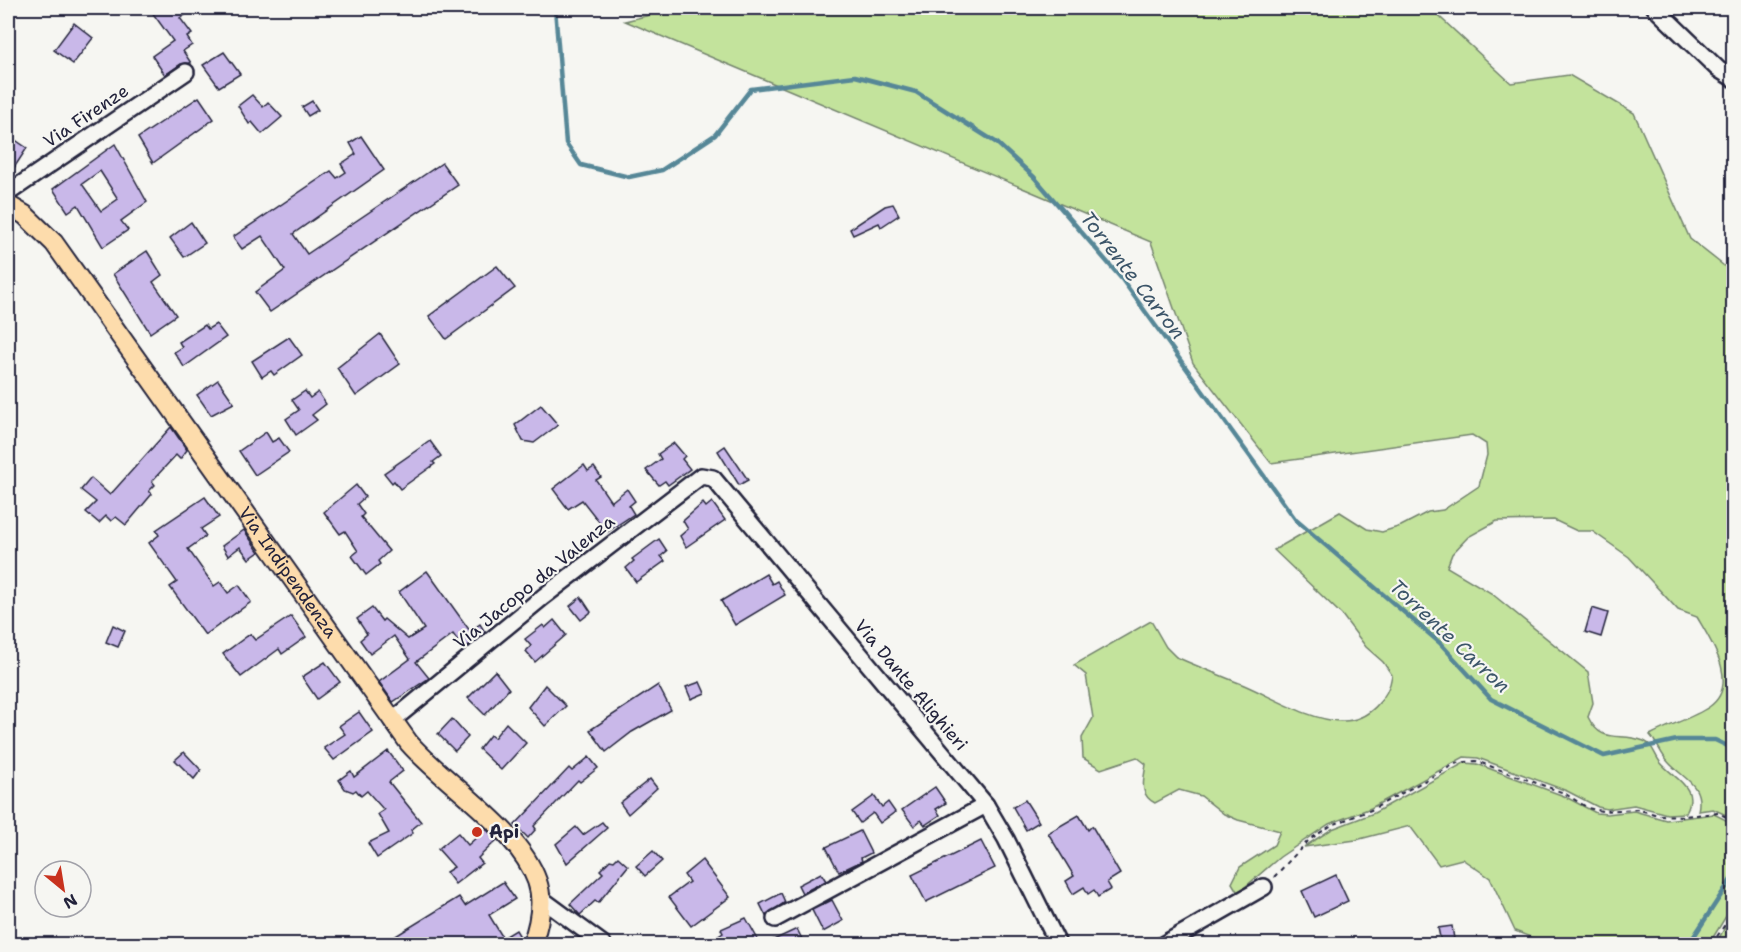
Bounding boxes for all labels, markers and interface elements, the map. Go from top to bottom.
street label: Via Firenze [39,79,133,153]
water label: Torrente Carron [1075,206,1191,344]
street label: Via Indipendenza [233,502,343,643]
street label: Via Jacopo da Valenza [448,509,620,655]
water label: Torrente Carron [1384,573,1516,699]
street label: Via Dante Alighieri [849,614,973,756]
place label: Api [489,820,519,844]
marker: Api [470,825,484,839]
north arrow [33,859,93,919]
text: N [60,889,81,914]

